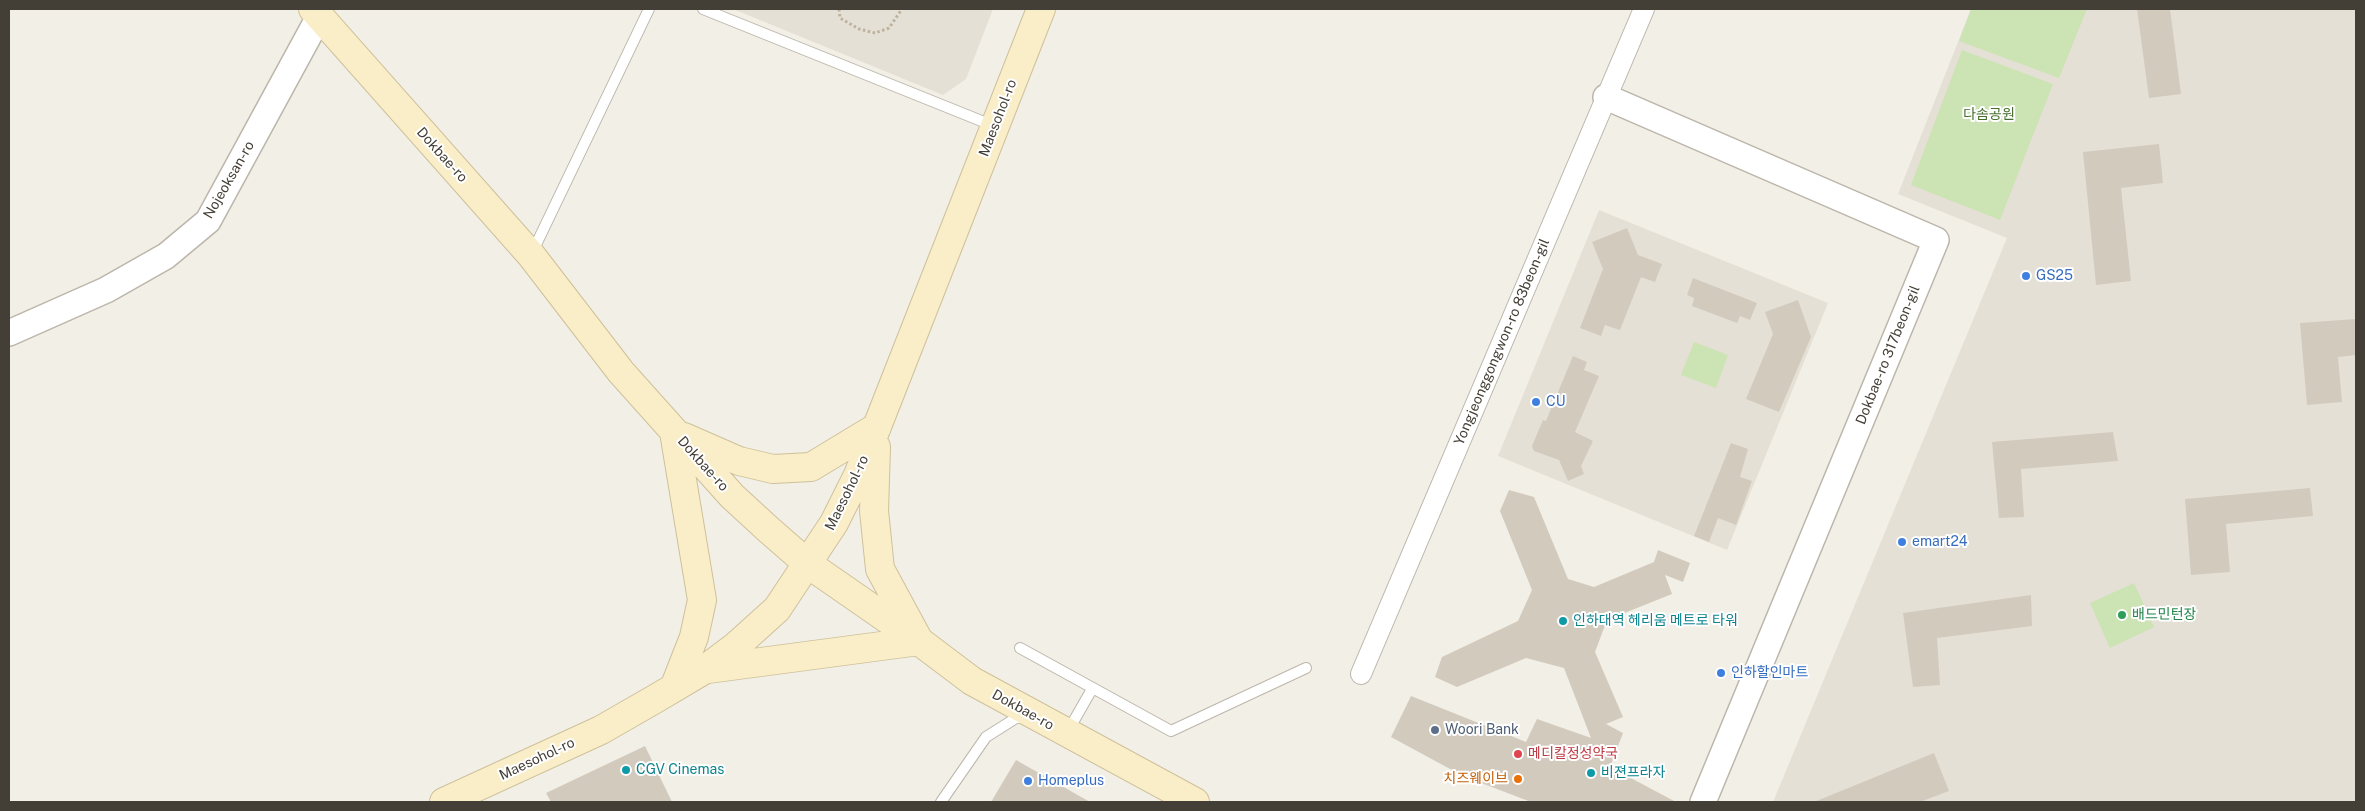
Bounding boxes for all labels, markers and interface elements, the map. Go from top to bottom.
street label: Maesohol-ro [976,77,1020,159]
park label: 다솜공원 [1963,107,2015,123]
street label: Dokbae-ro [413,124,471,186]
street label: Nojeoksan-ro [200,138,258,222]
street label: Yongjeonggongwon-ro 83beon-gil [1451,236,1553,448]
place label: GS25 [2036,268,2073,284]
marker: GS25 [2020,270,2032,282]
street label: Dokbae-ro 317beon-gil [1852,283,1924,427]
place label: CU [1546,394,1565,410]
marker: CU [1530,396,1542,408]
street label: Dokbae-ro [674,433,732,495]
street label: Maesohol-ro [822,453,872,533]
place label: emart24 [1912,534,1968,550]
marker: emart24 [1896,536,1908,548]
place label: 배드민턴장 [2132,607,2196,623]
marker: 배드민턴장 [2116,609,2128,621]
place label: 인하대역 헤리움 메트로 타워 [1573,613,1738,629]
marker: 인하대역 헤리움 메트로 타워 [1557,615,1569,627]
place label: 인하할인마트 [1731,665,1808,681]
marker: 인하할인마트 [1715,667,1727,679]
street label: Dokbae-ro [989,686,1057,734]
place label: Woori Bank [1445,722,1519,738]
marker: Woori Bank [1429,724,1441,736]
street label: Maesohol-ro [497,734,577,784]
place label: 메디칼정성약국 [1528,746,1618,762]
marker: 메디칼정성약국 [1512,748,1524,760]
place label: CGV Cinemas [636,762,724,778]
marker: CGV Cinemas [620,764,632,776]
place label: 비젼프라자 [1601,765,1665,781]
marker: 비젼프라자 [1585,767,1597,779]
place label: 치즈웨이브 [1444,771,1508,787]
place label: Homeplus [1038,773,1104,789]
marker: 치즈웨이브 [1512,773,1524,785]
marker: Homeplus [1022,775,1034,787]

